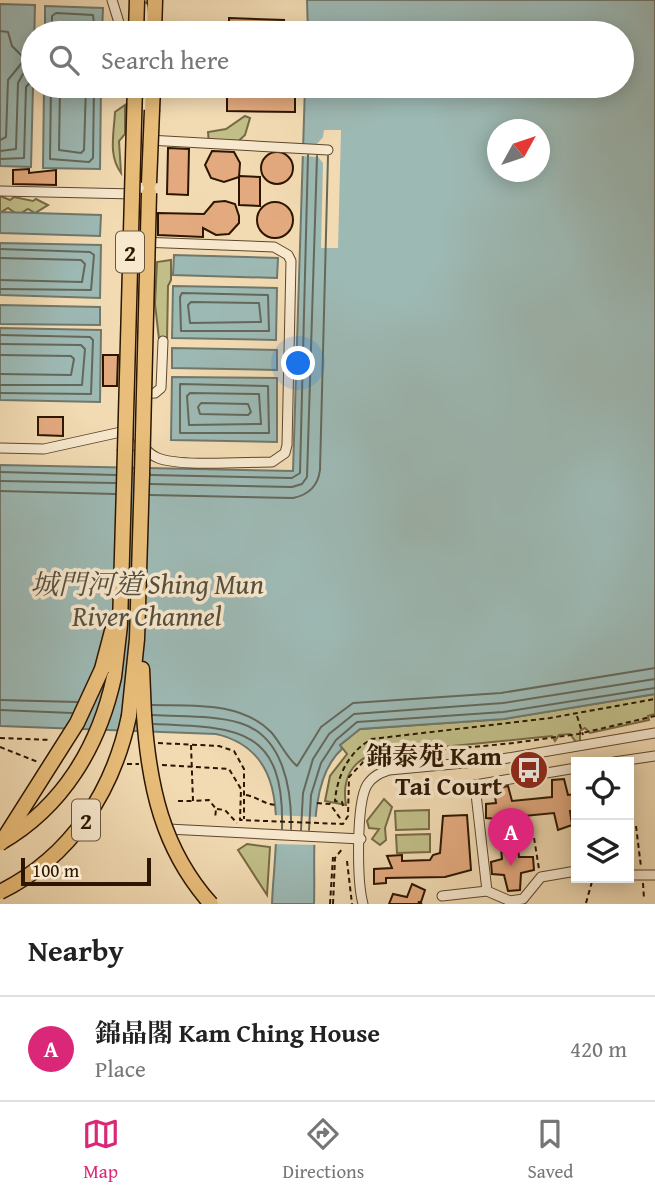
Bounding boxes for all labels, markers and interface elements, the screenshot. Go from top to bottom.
search box [21,21,634,98]
text: Search here [101,40,229,79]
icon: search [45,41,83,79]
north arrow [487,119,550,182]
road number: 2 [116,232,144,272]
your location [281,346,315,380]
water label: 城門河道 Shing Mun River Channel [30,563,264,636]
place label: 錦泰苑 Kam Tai Court [366,736,503,805]
bus stop icon: 錦泰苑 Kam Tai Court [508,749,550,791]
map controls [571,757,634,883]
button: locate [571,757,634,820]
road number: 2 [72,800,100,840]
pin: A [488,808,534,866]
button: layers [571,820,634,883]
scale bar [21,855,150,887]
text: 100 m [32,856,79,884]
text: Nearby [28,928,124,972]
text: 錦晶閣 Kam Ching House [95,1013,380,1052]
text: A [44,1032,58,1065]
text: 420 m [570,1032,627,1065]
text: Place [95,1052,146,1085]
tab: Map [82,1115,120,1185]
tab: Directions [283,1115,364,1185]
tab: Saved [527,1115,573,1185]

